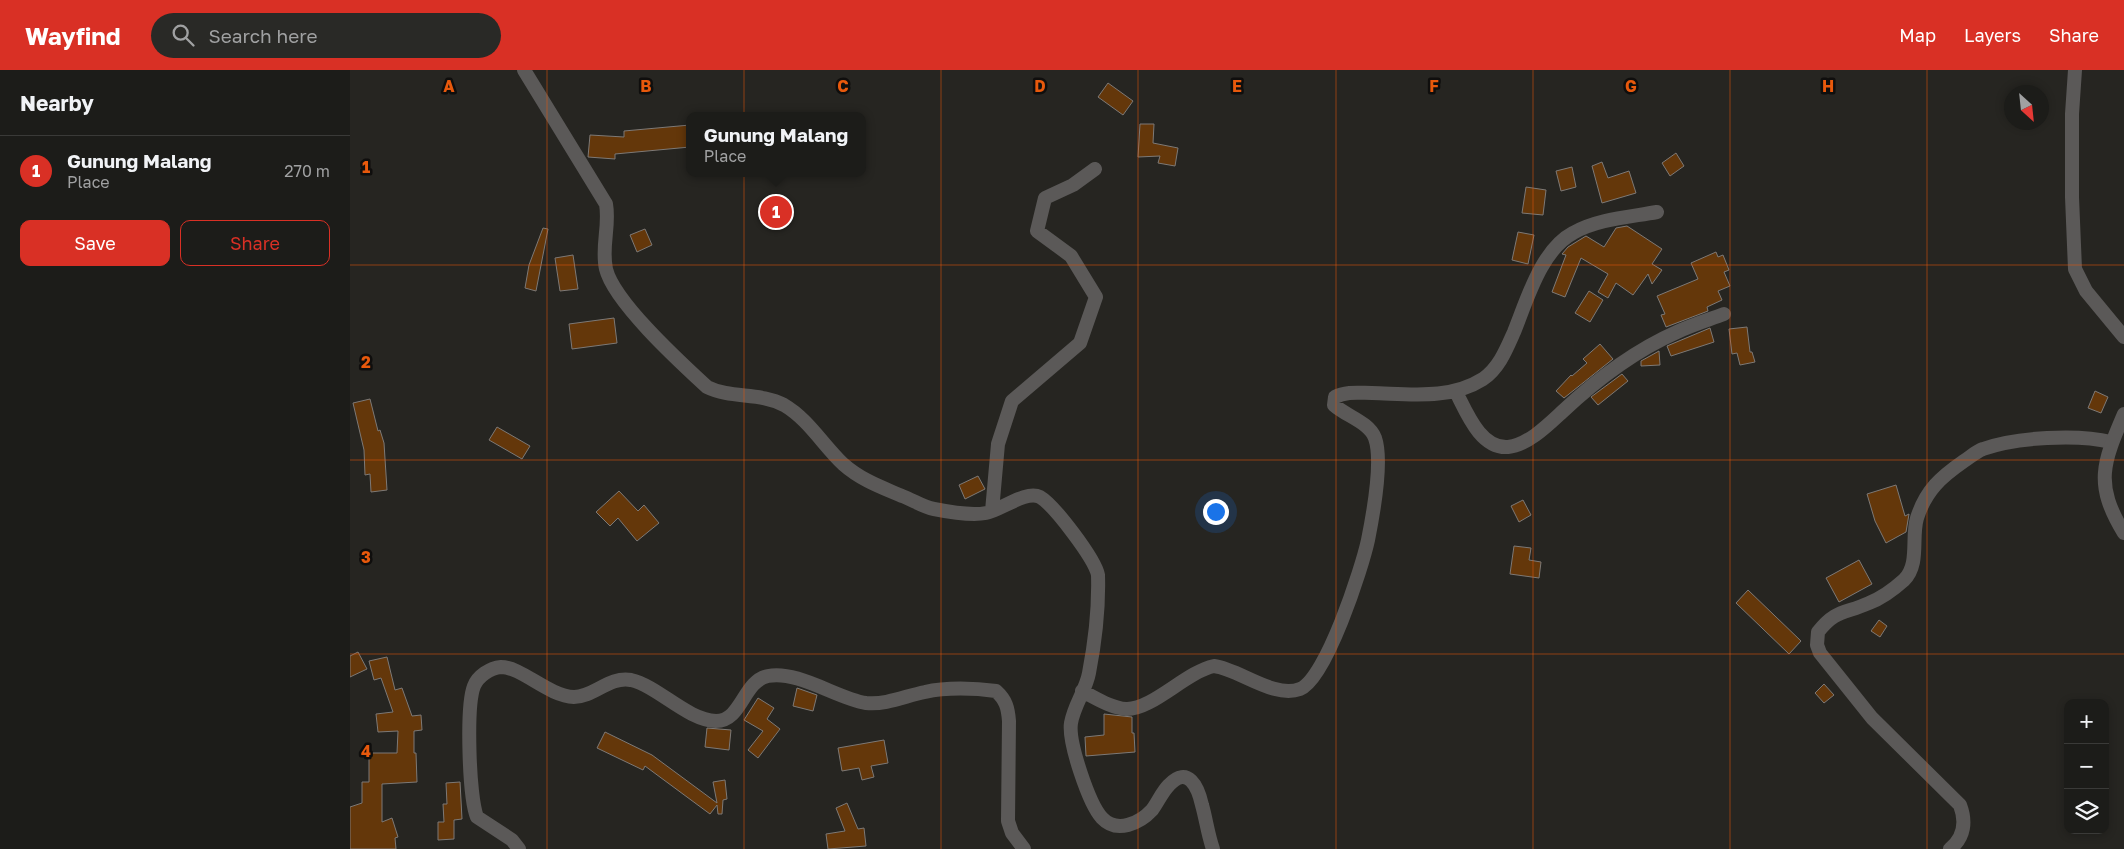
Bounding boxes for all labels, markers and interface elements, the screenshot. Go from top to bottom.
search box [151,13,501,58]
text: Wayfind [25,21,121,50]
icon: search [169,21,197,49]
text: Search here [209,24,317,47]
text: Map [1899,24,1936,46]
text: Layers [1964,24,2021,46]
text: Share [2049,24,2099,46]
text: A [443,76,455,96]
text: B [640,76,652,96]
text: C [837,76,849,96]
text: D [1034,76,1046,96]
text: E [1232,76,1242,96]
text: F [1429,76,1439,96]
text: G [1625,76,1637,96]
text: H [1822,76,1834,96]
north arrow [2004,85,2049,130]
text: Nearby [20,90,94,116]
popup [686,112,866,177]
text: Gunung Malang [704,123,848,146]
text: Place [704,146,746,166]
text: Gunung Malang [67,149,212,172]
text: 1 [362,157,370,177]
text: 1 [32,161,40,181]
text: 270 m [284,161,330,181]
text: Place [67,172,110,192]
pin: 1 [760,193,792,231]
button: Save [20,220,170,266]
button: Share [180,220,330,266]
text: 2 [361,352,371,372]
your location [1203,499,1229,525]
text: 3 [361,547,371,567]
map controls [2064,699,2109,834]
button: + [2064,699,2109,744]
text: 4 [361,741,371,761]
button: − [2064,744,2109,789]
button: layers [2064,789,2109,834]

